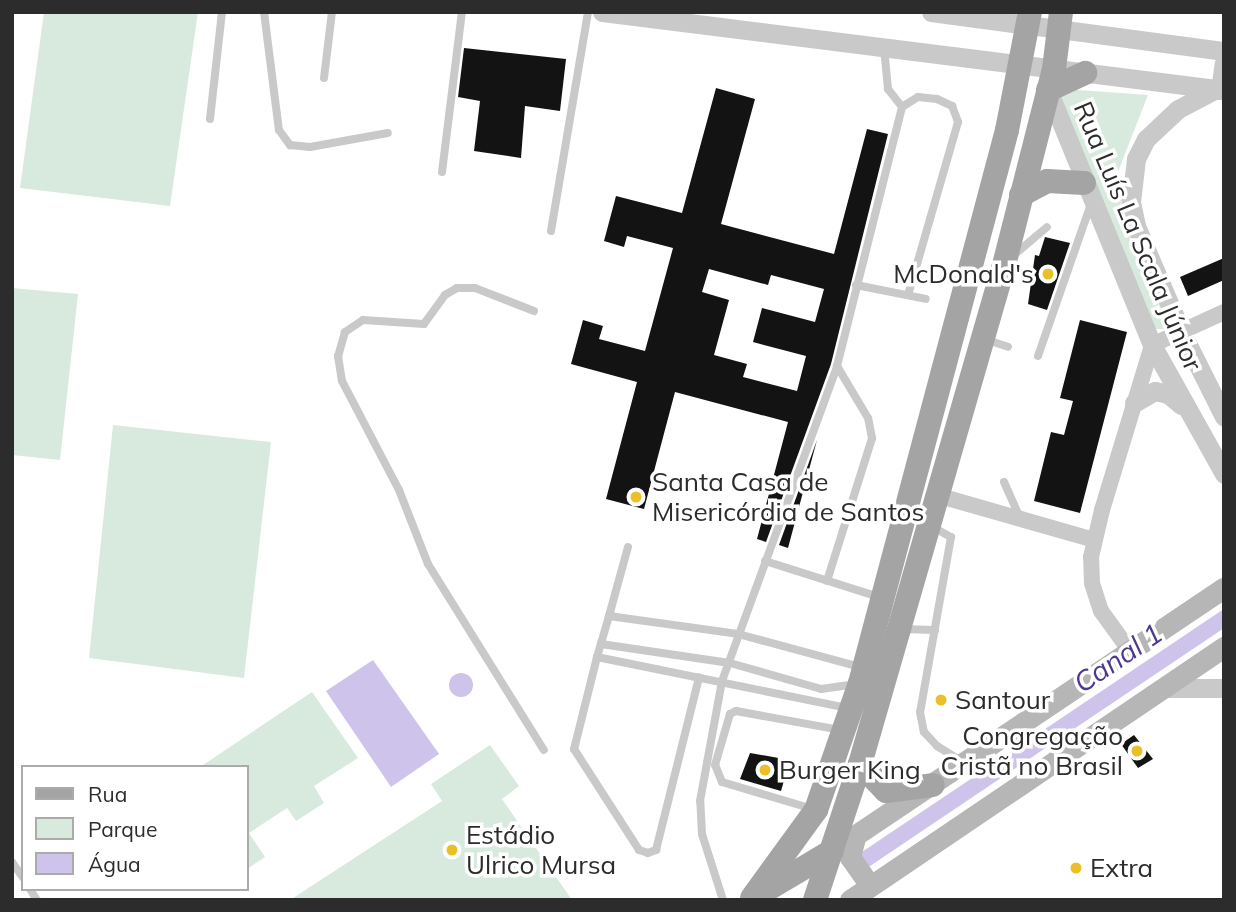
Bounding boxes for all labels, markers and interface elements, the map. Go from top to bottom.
street label: Rua Luís La Scala Júnior [1067,97,1209,375]
place label: McDonald's [893,258,1034,290]
marker: McDonald's [1040,266,1056,282]
place label: Santa Casa de Misericórdia de Santos [652,466,924,528]
marker: Santa Casa de Misericórdia de Santos [626,487,646,507]
water label: Canal 1 [1067,616,1169,700]
place label: Santour [955,684,1050,716]
marker: Santour [933,692,949,708]
place label: Congregação Cristã no Brasil [941,720,1123,782]
marker: Congregação Cristã no Brasil [1129,743,1145,759]
place label: Burger King [779,754,921,786]
marker: Burger King [757,762,773,778]
legend [21,765,248,891]
text: Rua [88,781,127,807]
text: Parque [88,816,157,842]
place label: Estádio Ulrico Mursa [466,819,616,880]
marker: Estádio Ulrico Mursa [444,842,460,858]
text: Água [88,851,141,877]
place label: Extra [1090,852,1153,884]
marker: Extra [1068,860,1084,876]

